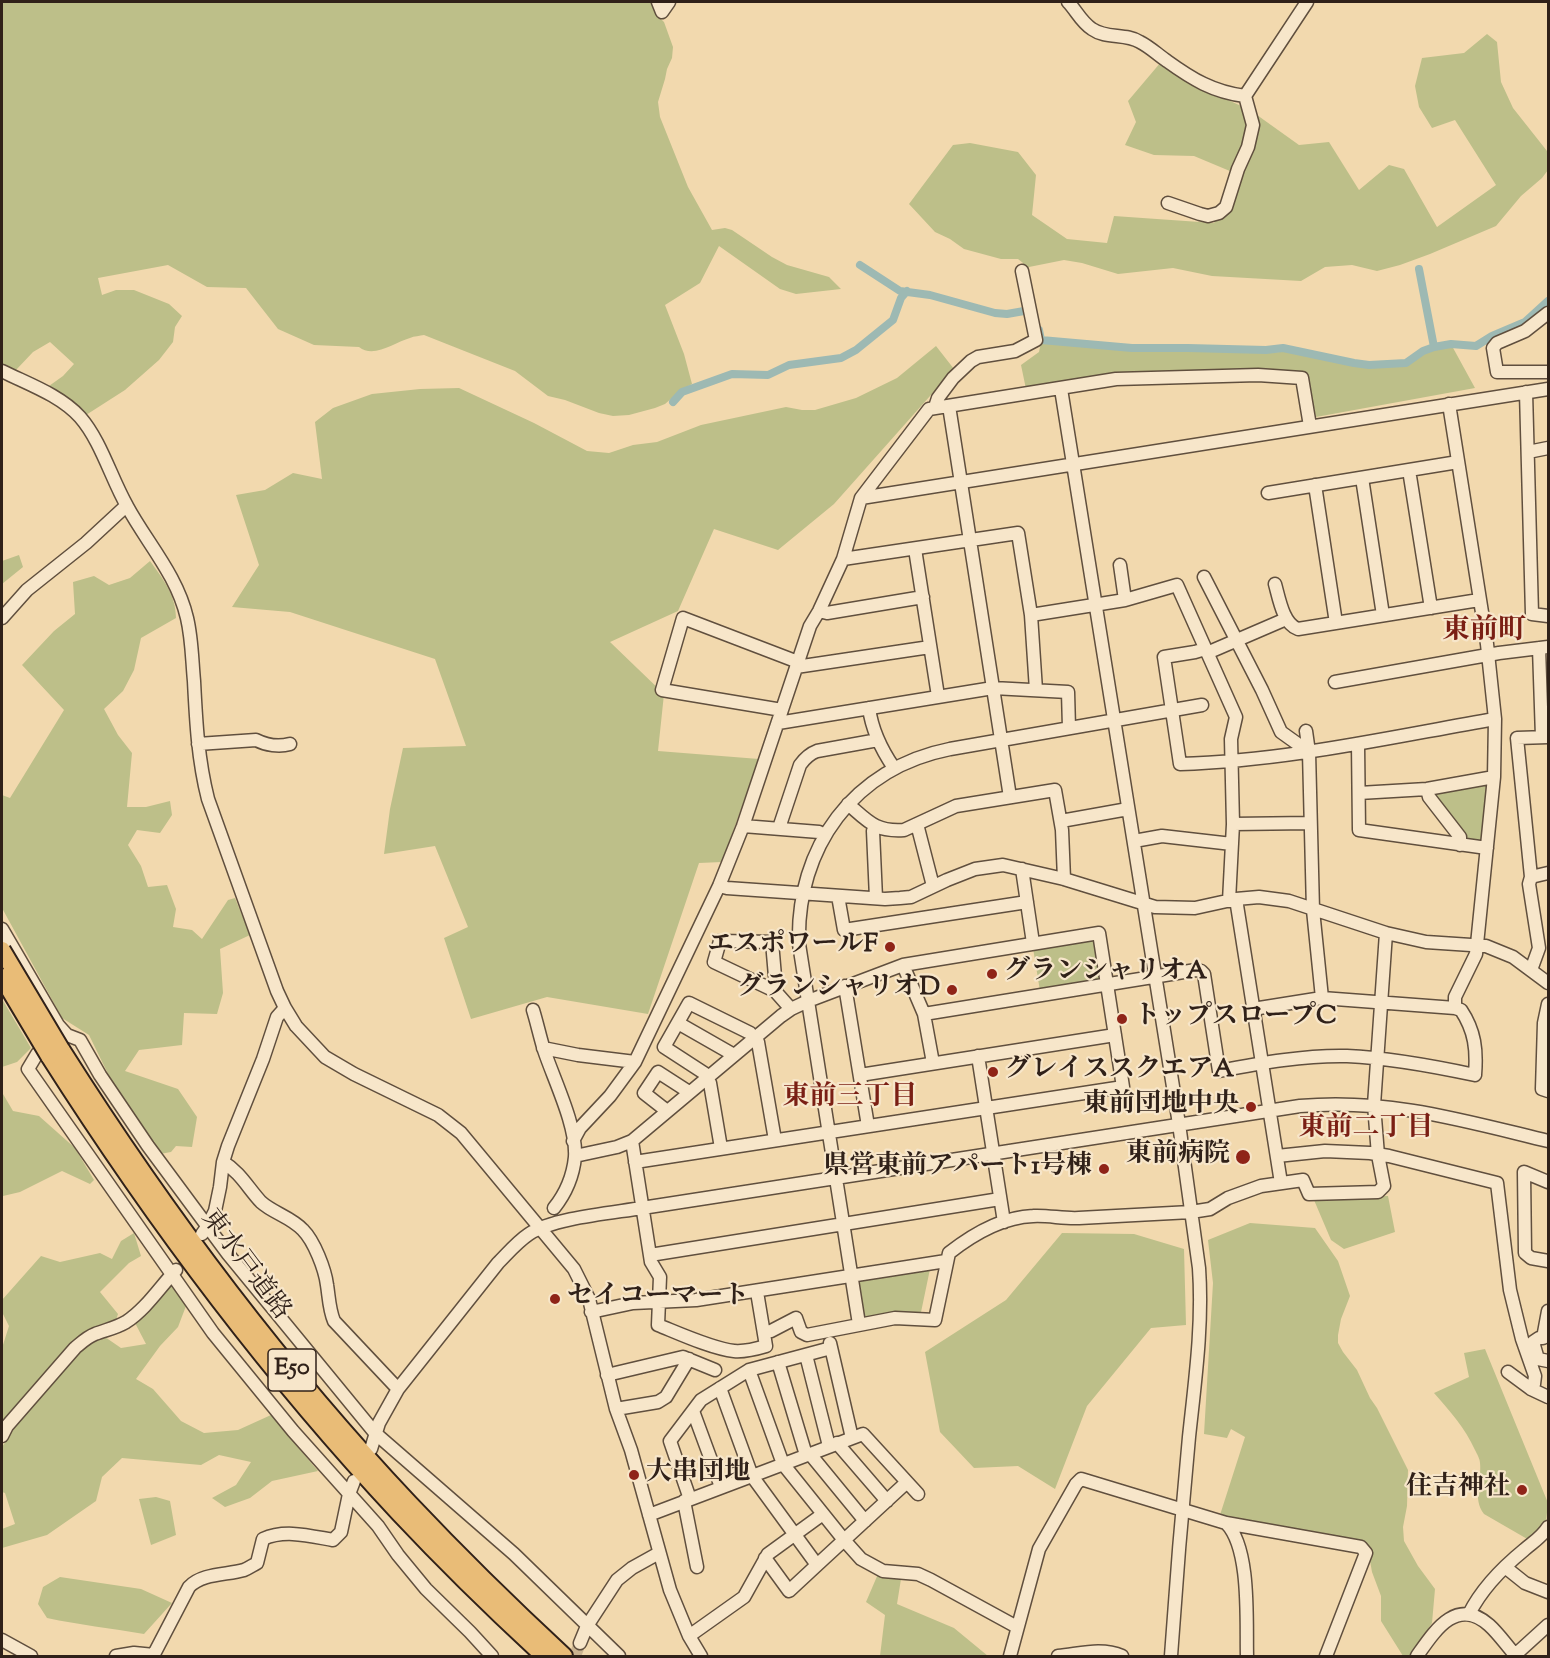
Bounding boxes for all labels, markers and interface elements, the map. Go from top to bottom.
district label: 東前町 [1442,616,1526,650]
place label: エスポワールF [708,931,878,963]
marker: エスポワールF [883,940,897,954]
place label: グランシャリオA [1004,958,1207,990]
marker: グランシャリオA [985,967,999,981]
place label: グランシャリオD [737,974,940,1006]
marker: グランシャリオD [945,983,959,997]
place label: トップスロープC [1134,1003,1337,1035]
marker: トップスロープC [1115,1012,1129,1026]
place label: グレイススクエアA [1005,1056,1234,1088]
marker: グレイススクエアA [986,1065,1000,1079]
district label: 東前三丁目 [783,1083,917,1115]
place label: 東前団地中央 [1083,1091,1239,1123]
marker: 東前団地中央 [1244,1100,1258,1114]
district label: 東前二丁目 [1299,1114,1433,1146]
place label: 東前病院 [1126,1141,1230,1173]
marker: 東前病院 [1234,1148,1252,1166]
place label: 県営東前アパート1号棟 [823,1153,1092,1185]
marker: 県営東前アパート1号棟 [1097,1162,1111,1176]
street label: 東水戸道路 [192,1205,296,1327]
place label: セイコーマート [567,1283,749,1315]
marker: セイコーマート [548,1292,562,1306]
road number: E50 [268,1349,316,1391]
place label: 大串団地 [646,1459,750,1491]
marker: 大串団地 [627,1468,641,1482]
place label: 住吉神社 [1406,1474,1510,1506]
marker: 住吉神社 [1515,1483,1529,1497]

